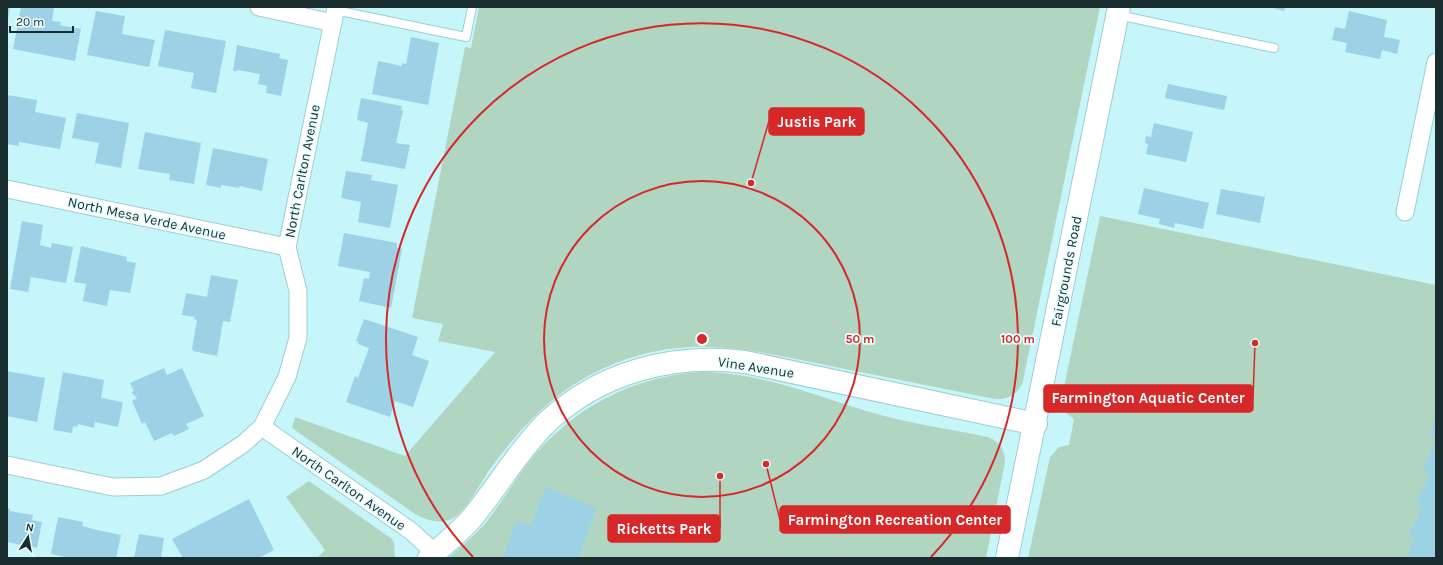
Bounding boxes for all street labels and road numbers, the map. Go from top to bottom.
street label: North Carlton Avenue [281,103,324,239]
street label: North Mesa Verde Avenue [66,193,228,244]
street label: Fairgrounds Road [1047,214,1086,328]
street label: Vine Avenue [717,353,795,382]
street label: North Carlton Avenue [288,443,409,534]

